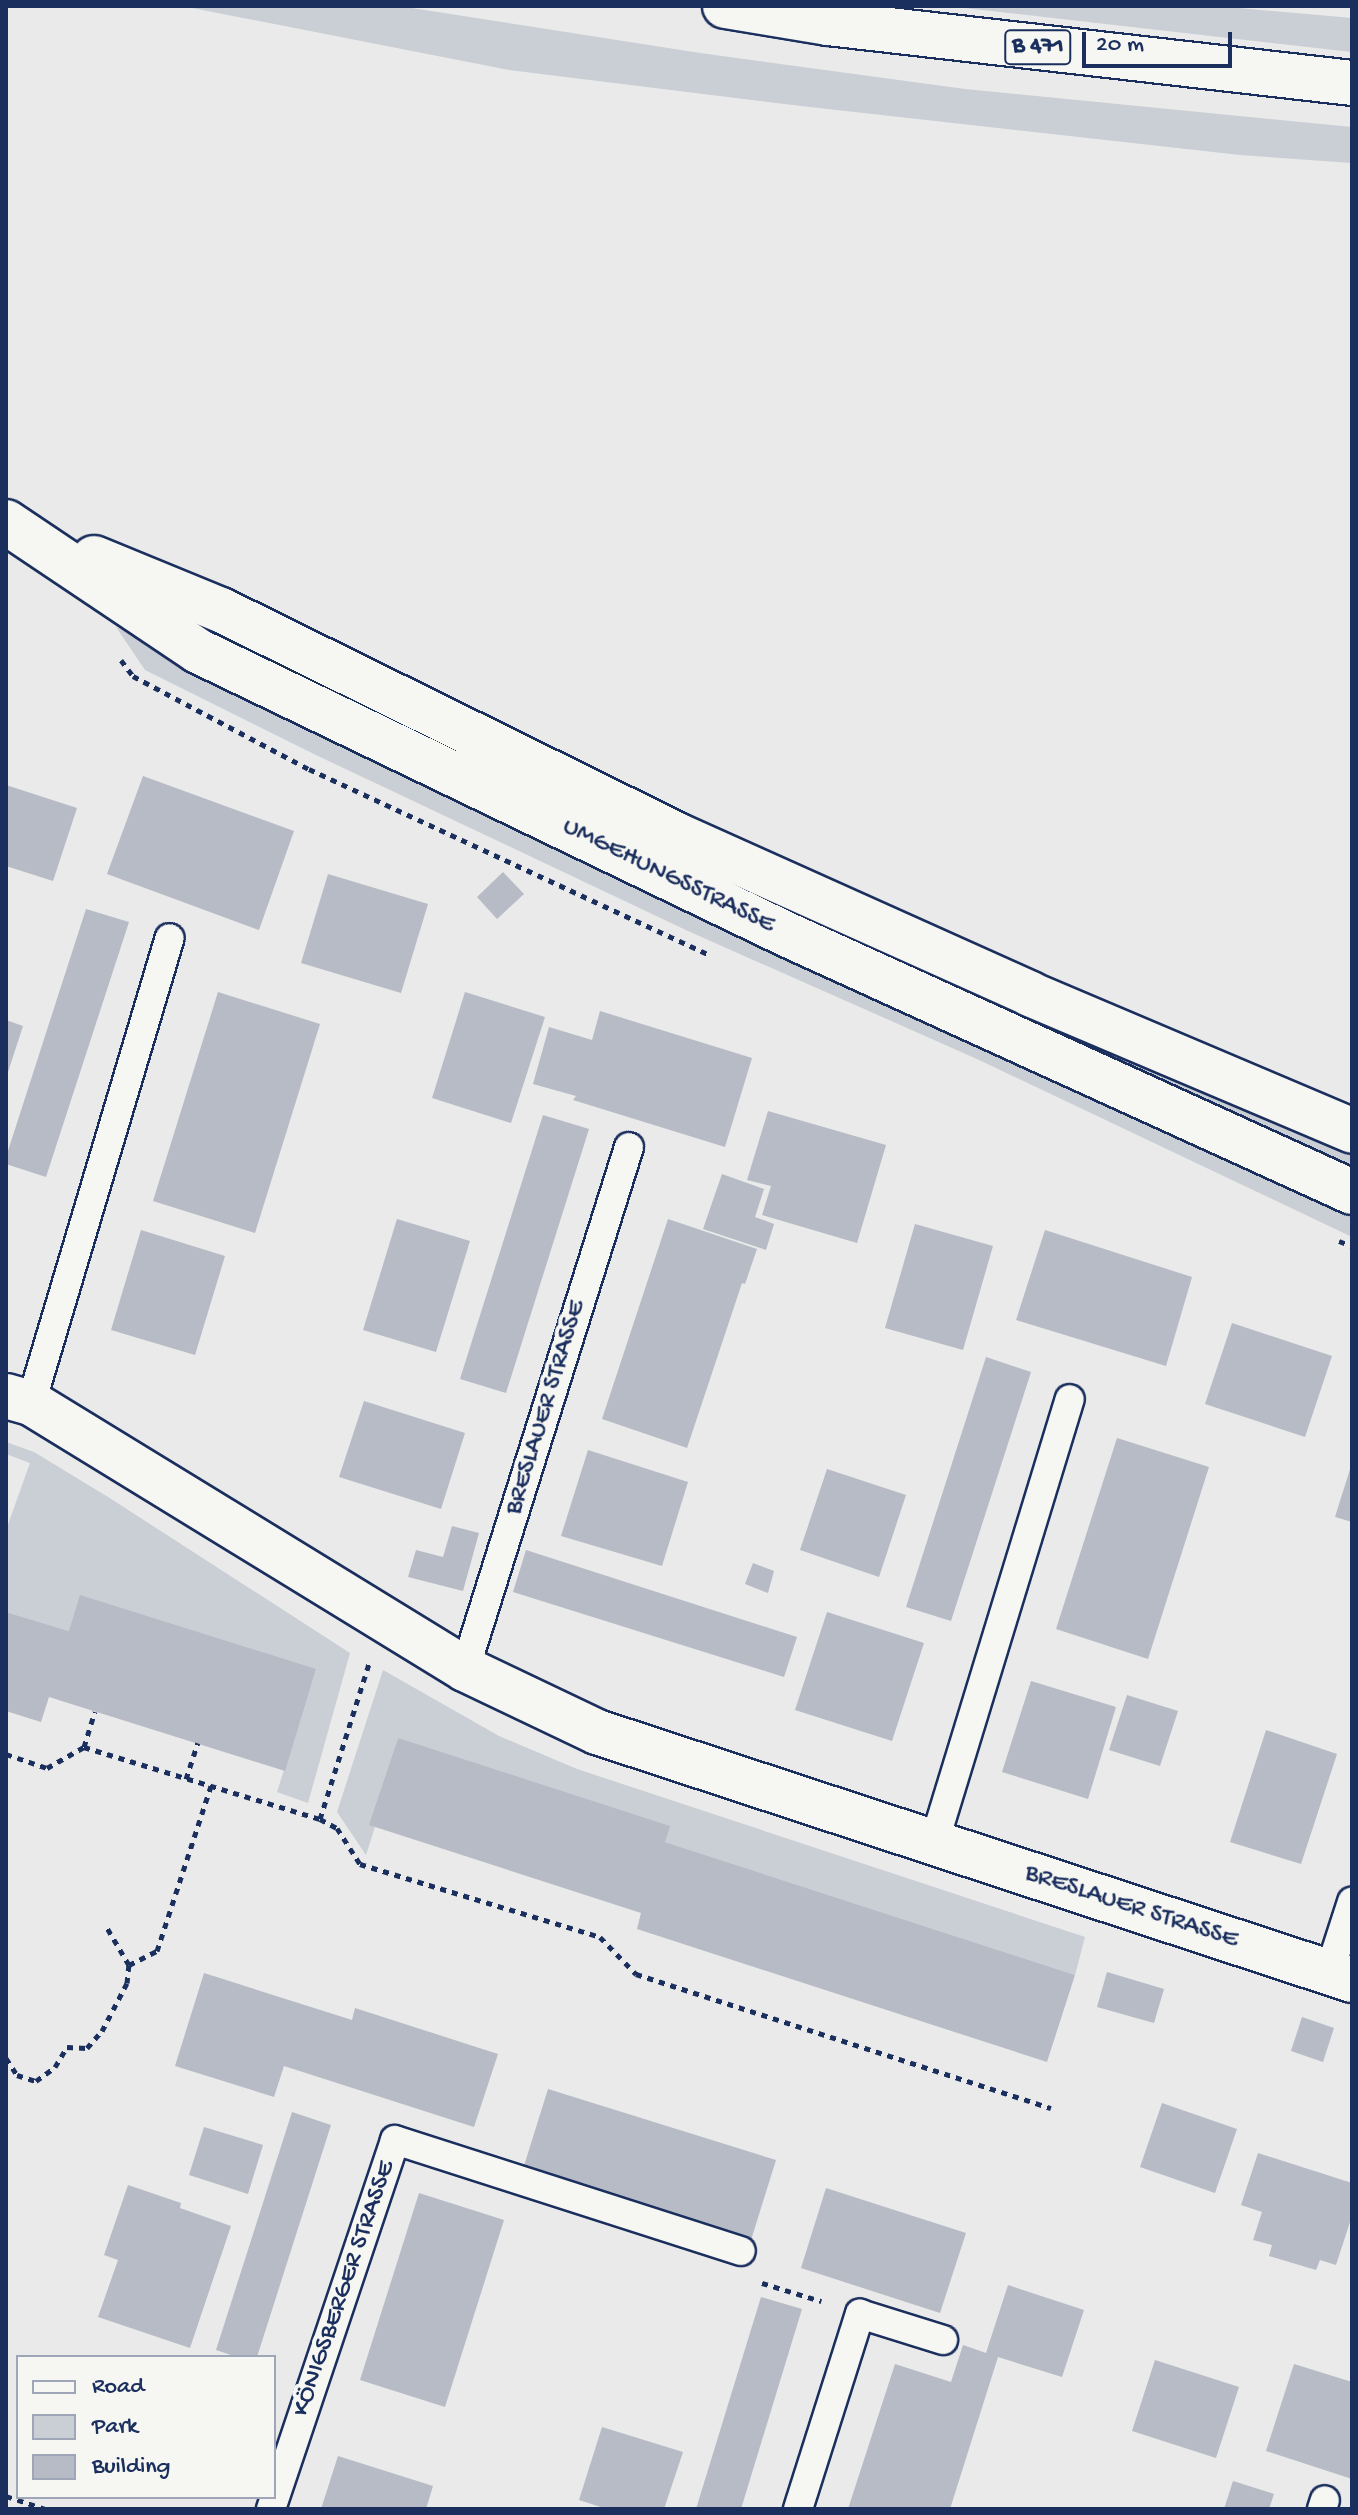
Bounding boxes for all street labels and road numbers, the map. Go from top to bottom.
road number: B 471 [1004,27,1072,67]
street label: UMGEHUNGSSTRASSE [557,812,779,942]
street label: BRESLAUER STRASSE [500,1297,594,1519]
street label: BRESLAUER STRASSE [1020,1859,1242,1957]
street label: KÖNIGSBERGER STRASSE [287,2157,403,2421]

